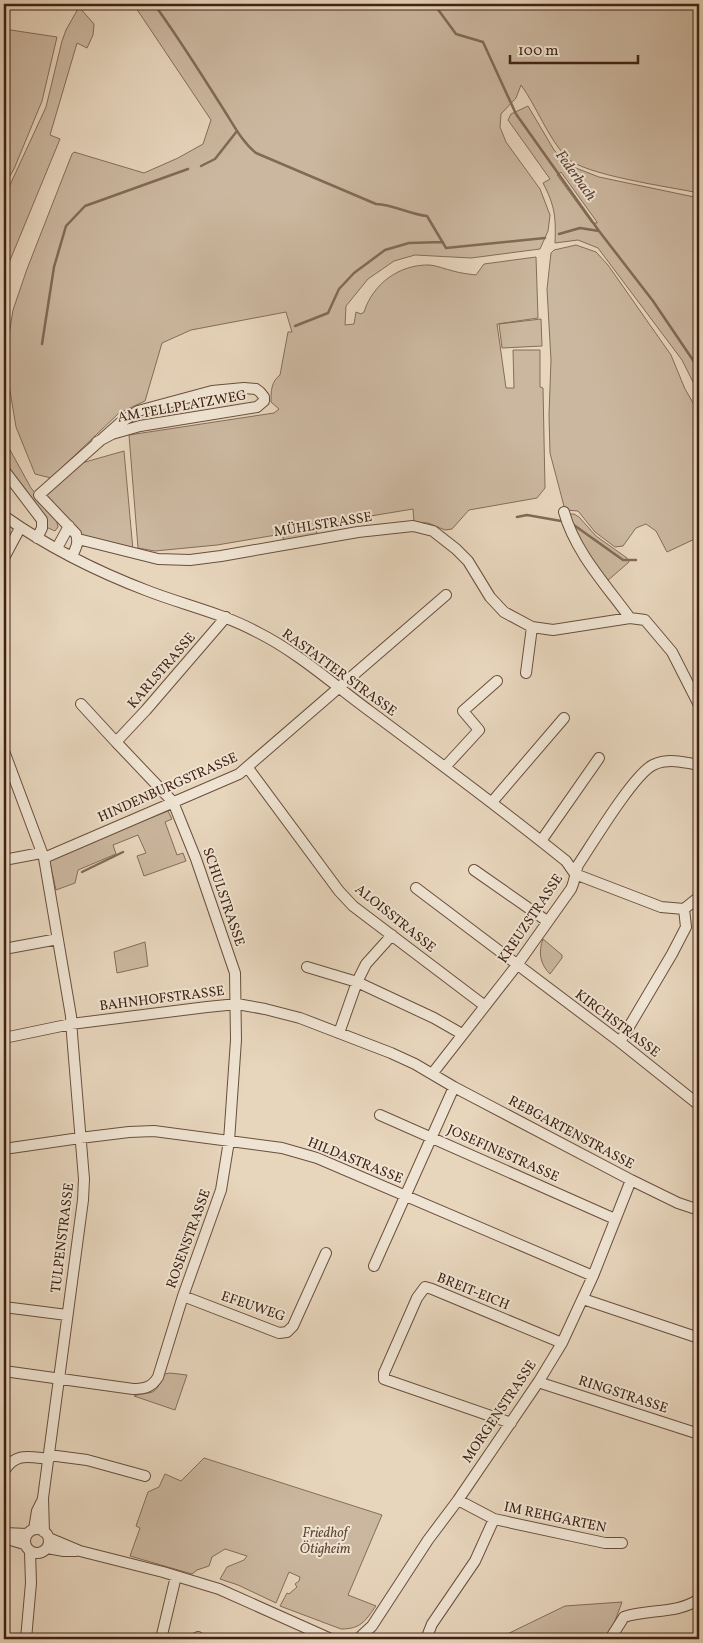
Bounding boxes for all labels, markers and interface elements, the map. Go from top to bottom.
scale bar [510,32,638,64]
text: 100 m [518,41,558,62]
water label: Federbach [549,146,601,206]
street label: AM TELLPLATZWEG [116,386,248,428]
street label: MÜHLSTRASSE [273,508,373,542]
street label: RASTATTER STRASSE [278,625,400,721]
street label: KARLSTRASSE [124,629,200,713]
street label: HINDENBURGSTRASSE [95,749,241,827]
street label: SCHULSTRASSE [197,845,249,949]
street label: KREUZSTRASSE [494,871,568,967]
street label: ALOISSTRASSE [351,880,439,958]
street label: BAHNHOFSTRASSE [98,982,226,1016]
street label: KIRCHSTRASSE [571,986,663,1062]
street label: REBGARTENSTRASSE [505,1092,637,1174]
street label: JOSEFINESTRASSE [444,1121,562,1187]
street label: HILDASTRASSE [304,1133,406,1189]
street label: TULPENSTRASSE [47,1182,79,1294]
street label: ROSENSTRASSE [162,1187,216,1291]
street label: BREIT-EICH [434,1269,512,1315]
street label: EFEUWEG [218,1287,288,1327]
street label: MORGENSTRASSE [459,1357,541,1467]
street label: RINGSTRASSE [576,1372,670,1418]
street label: IM REHGARTEN [502,1498,608,1538]
park label: Friedhof Ötigheim [300,1524,351,1559]

